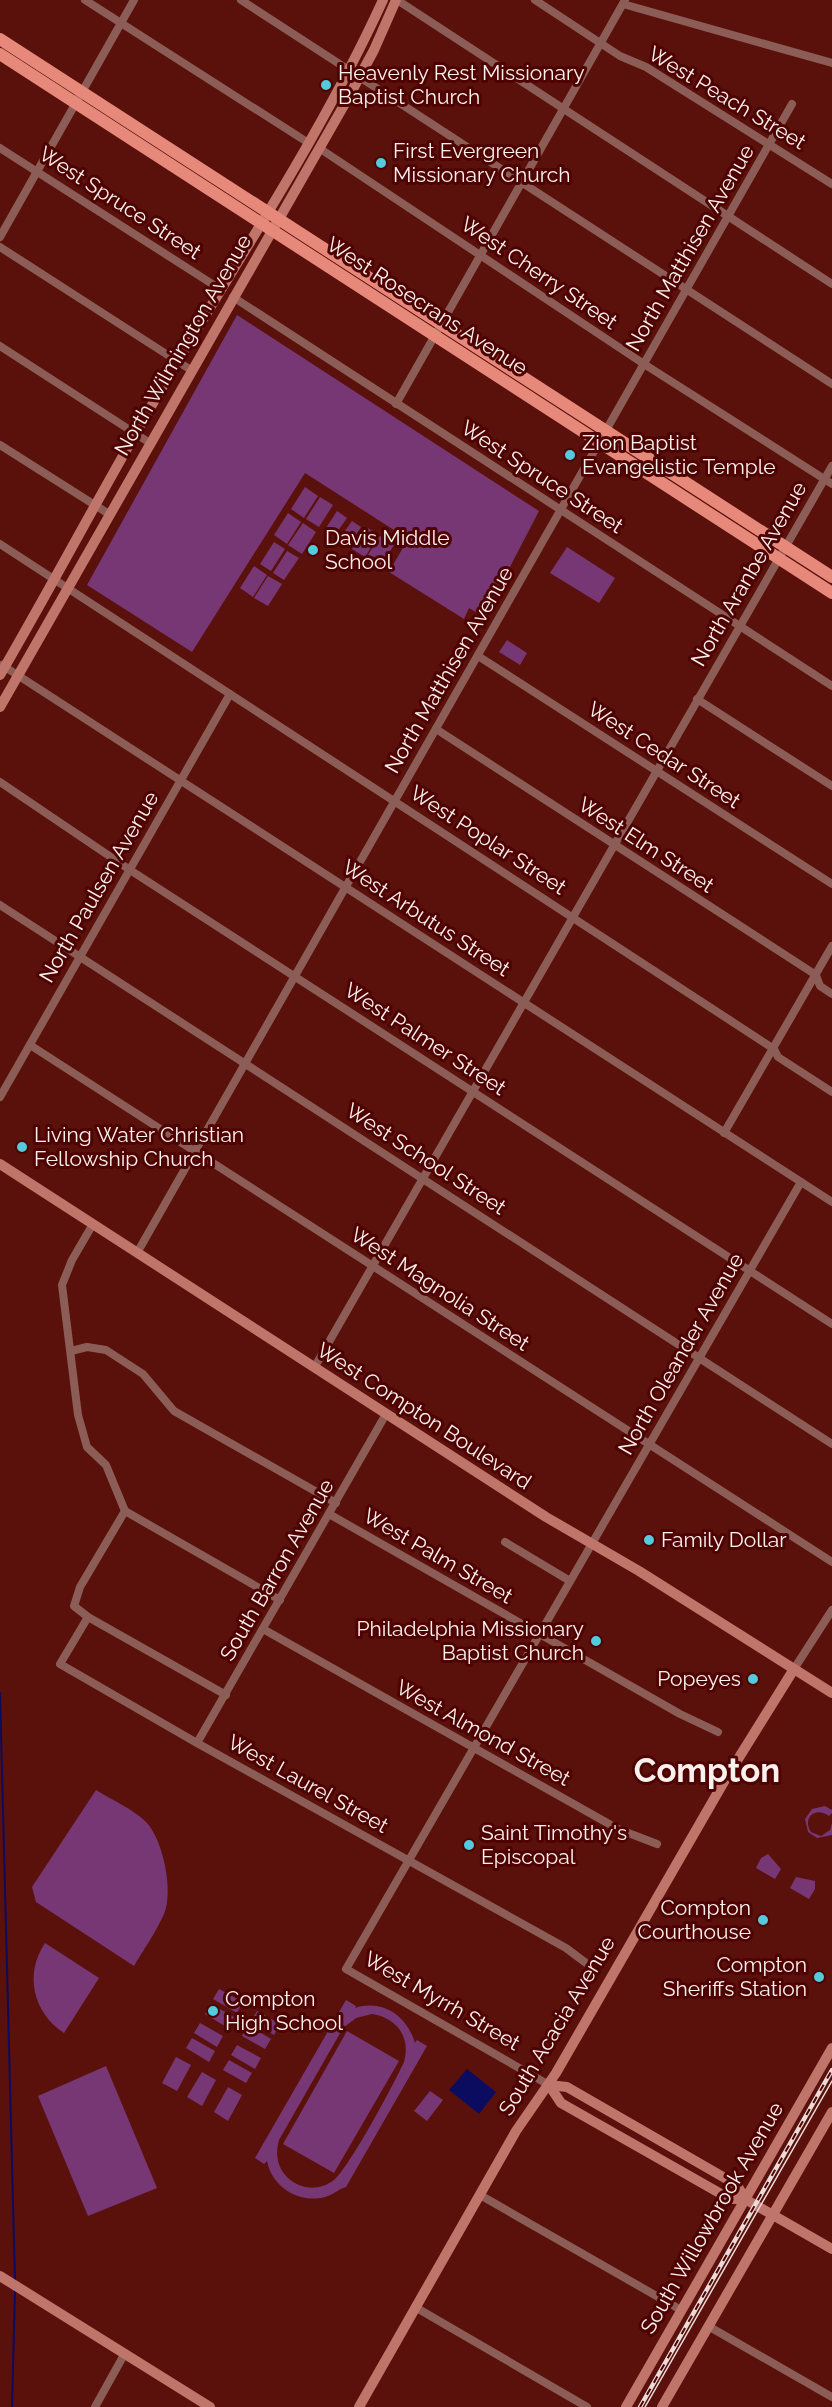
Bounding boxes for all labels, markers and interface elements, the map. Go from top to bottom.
street label: West Peach Street [644,41,811,154]
place label: Heavenly Rest Missionary Baptist Church [338,60,585,109]
marker: Heavenly Rest Missionary Baptist Church [319,78,333,92]
place label: First Evergreen Missionary Church [393,138,571,187]
street label: North Matthisen Avenue [620,140,759,355]
street label: West Spruce Street [35,141,206,264]
marker: First Evergreen Missionary Church [374,156,388,170]
street label: West Cherry Street [456,211,622,334]
street label: North Wilmington Avenue [109,230,256,460]
street label: West Rosecrans Avenue [322,231,533,380]
street label: West Spruce Street [457,415,628,538]
place label: Zion Baptist Evangelistic Temple [582,430,776,479]
marker: Zion Baptist Evangelistic Temple [563,448,577,462]
street label: North Aranbe Avenue [686,477,812,670]
place label: Davis Middle School [325,525,449,574]
marker: Davis Middle School [306,543,320,557]
street label: North Matthisen Avenue [379,562,518,777]
street label: West Cedar Street [583,696,745,813]
street label: West Poplar Street [405,780,571,899]
street label: North Paulsen Avenue [34,787,163,987]
street label: West Elm Street [574,791,719,898]
street label: West Arbutus Street [338,854,515,981]
street label: West Palmer Street [340,977,511,1100]
street label: West School Street [342,1098,511,1220]
place label: Living Water Christian Fellowship Church [34,1122,244,1171]
marker: Living Water Christian Fellowship Church [15,1140,29,1154]
street label: West Magnolia Street [346,1221,534,1356]
street label: North Oleander Avenue [613,1248,749,1459]
street label: West Compton Boulevard [312,1337,536,1494]
street label: South Barron Avenue [214,1475,339,1665]
street label: West Palm Street [359,1503,517,1608]
place label: Family Dollar [661,1527,787,1552]
marker: Family Dollar [642,1533,656,1547]
place label: Philadelphia Missionary Baptist Church [356,1616,584,1665]
marker: Philadelphia Missionary Baptist Church [589,1634,603,1648]
place label: Popeyes [657,1666,741,1691]
marker: Popeyes [746,1672,760,1686]
street label: West Almond Street [392,1674,575,1791]
street label: West Laurel Street [224,1729,393,1838]
district label: Compton [634,1751,780,1790]
place label: Saint Timothy's Episcopal [481,1820,627,1869]
marker: Saint Timothy's Episcopal [462,1838,476,1852]
place label: Compton Courthouse [638,1895,751,1944]
marker: Compton Courthouse [756,1913,770,1927]
street label: South Acacia Avenue [493,1932,620,2120]
street label: West Myrrh Street [360,1946,525,2055]
place label: Compton Sheriffs Station [663,1952,807,2001]
marker: Compton Sheriffs Station [812,1970,826,1984]
place label: Compton High School [225,1986,343,2035]
marker: Compton High School [206,2004,220,2018]
street label: South Willowbrook Avenue [635,2097,788,2338]

